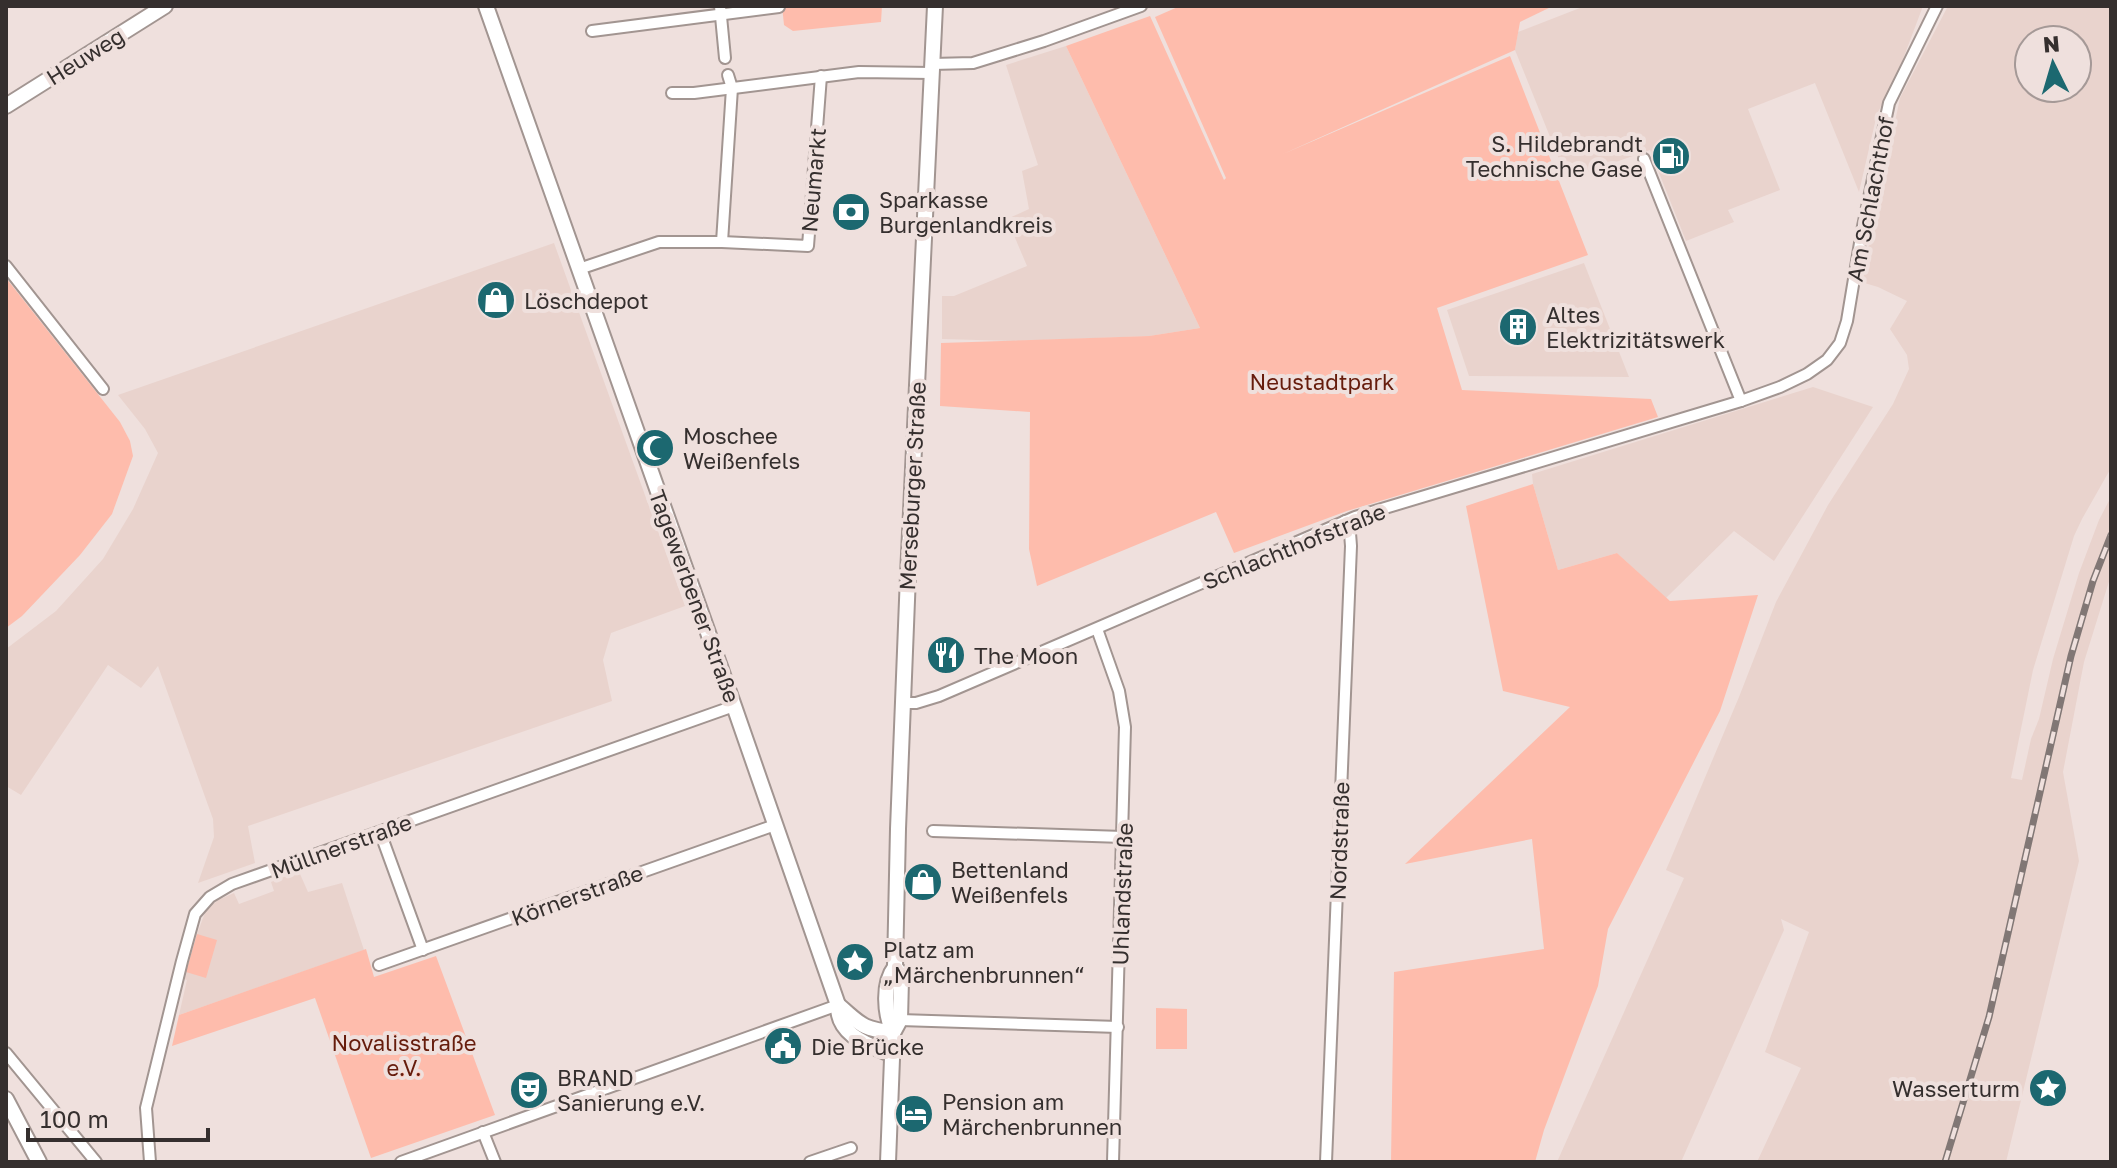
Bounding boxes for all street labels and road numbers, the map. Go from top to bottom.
street label: Heuweg [41,22,129,90]
street label: Am Schlachthof [1841,114,1899,284]
street label: Neumarkt [795,127,831,233]
street label: Merseburger Straße [893,381,931,591]
street label: Tagewerbener Straße [644,486,746,706]
street label: Schlachthofstraße [1199,497,1389,595]
street label: Nordstraße [1323,781,1355,901]
street label: Müllnerstraße [267,808,415,884]
street label: Uhlandstraße [1106,822,1138,966]
street label: Körnerstraße [507,859,647,931]

